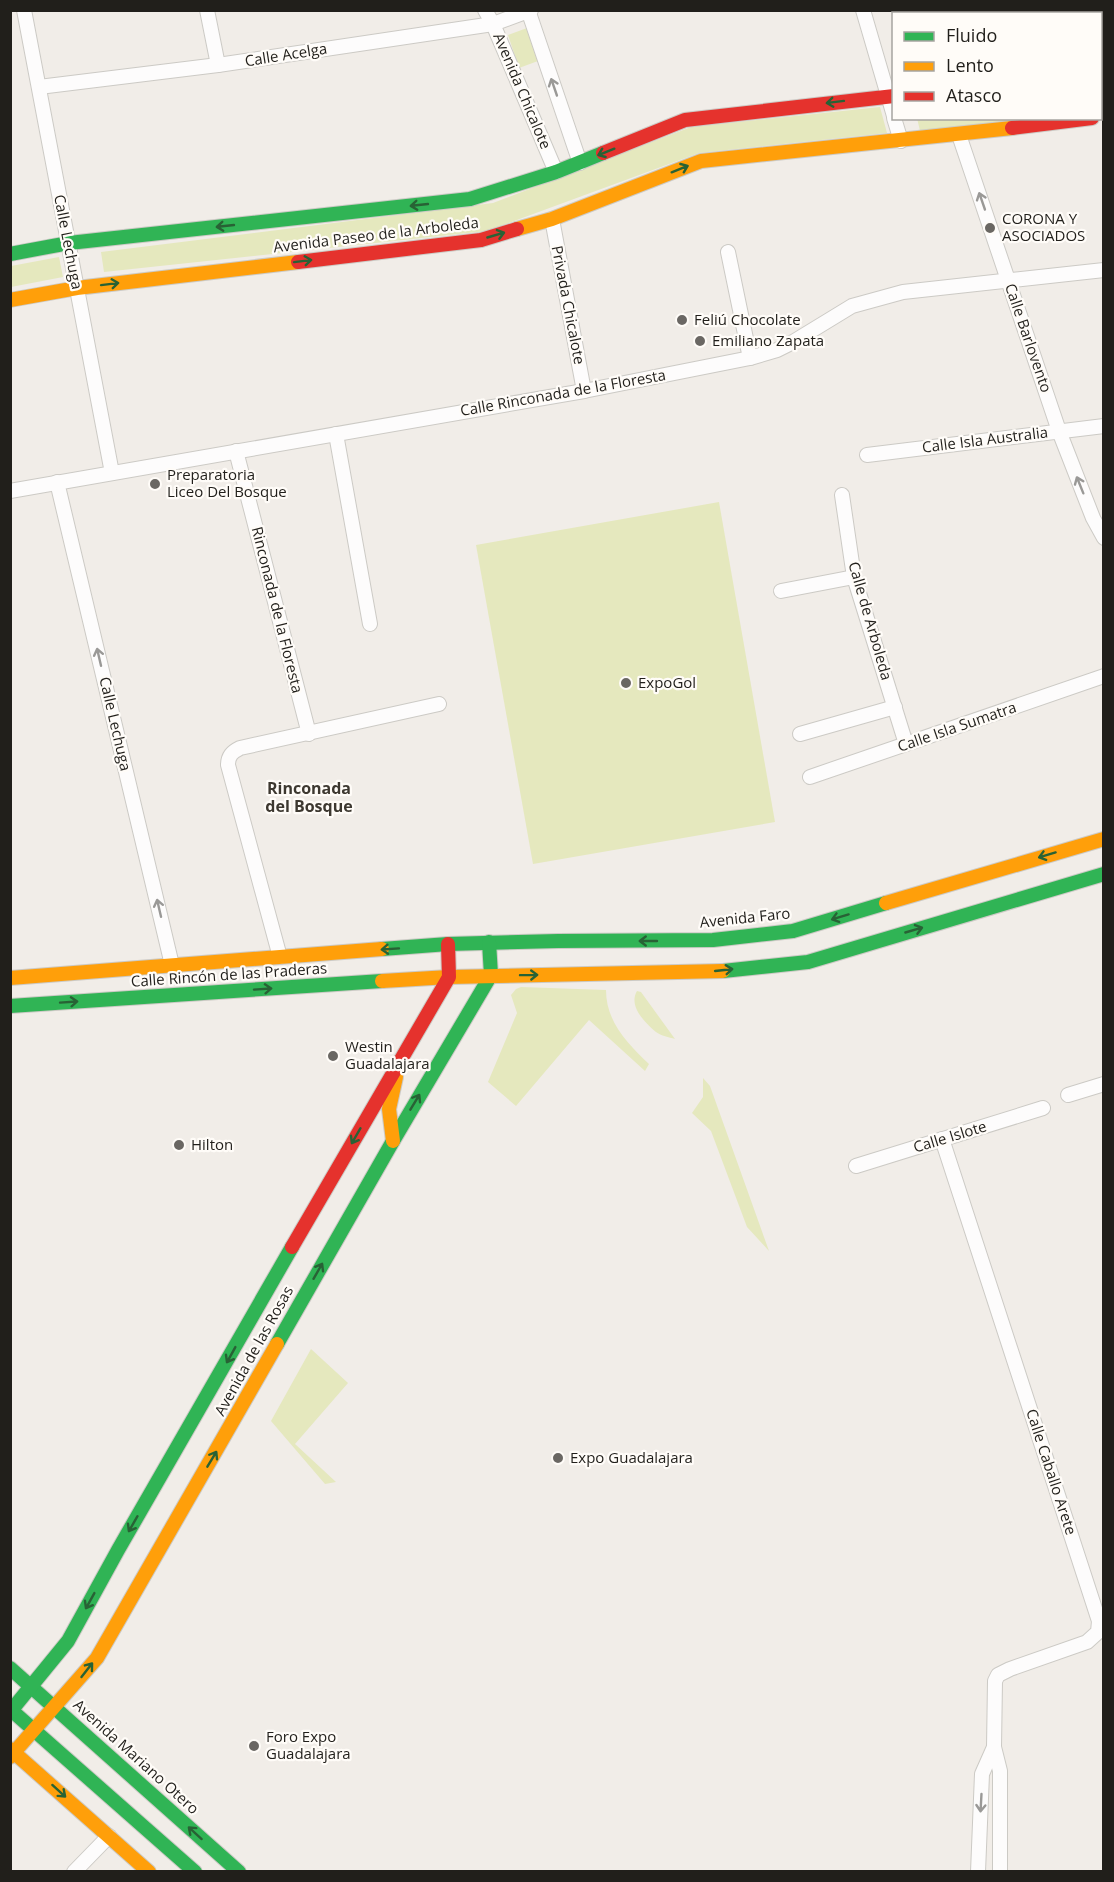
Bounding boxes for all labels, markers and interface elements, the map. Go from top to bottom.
legend [892,12,1102,120]
text: Fluido [946,23,997,47]
street label: Avenida Chicalote [489,29,556,152]
street label: Calle Acelga [243,38,328,70]
text: Lento [946,53,994,77]
one-way arrow [548,79,559,97]
text: Atasco [946,83,1002,107]
one-way arrow [826,97,846,108]
one-way arrow [597,147,615,158]
one-way arrow [670,163,688,174]
street label: Calle Lechuga [50,193,88,291]
one-way arrow [975,193,986,211]
one-way arrow [410,199,429,210]
place label: CORONA Y ASOCIADOS [1002,208,1085,245]
street label: Avenida Paseo de la Arboleda [272,211,480,257]
one-way arrow [216,221,236,232]
marker: CORONA Y ASOCIADOS [983,221,997,235]
one-way arrow [487,229,506,240]
street label: Privada Chicalote [548,244,590,366]
one-way arrow [293,255,313,266]
one-way arrow [99,278,119,289]
street label: Calle Barlovento [1001,280,1057,395]
place label: Feliú Chocolate [694,309,801,329]
marker: Feliú Chocolate [675,313,689,327]
place label: Emiliano Zapata [712,330,824,350]
marker: Emiliano Zapata [693,334,707,348]
street label: Calle Rinconada de la Floresta [458,364,667,420]
street label: Calle Isla Australia [921,421,1049,457]
place label: Preparatoria Liceo Del Bosque [167,464,287,501]
one-way arrow [1074,476,1085,494]
marker: Preparatoria Liceo Del Bosque [148,477,162,491]
street label: Rinconada de la Floresta [248,524,308,695]
street label: Calle de Arboleda [844,559,897,682]
one-way arrow [93,648,104,667]
place label: ExpoGol [638,672,696,692]
street label: Calle Lechuga [95,675,137,773]
marker: ExpoGol [619,676,633,690]
street label: Calle Isla Sumatra [895,696,1019,756]
district label: Rinconada del Bosque [265,777,353,817]
one-way arrow [1038,850,1057,861]
one-way arrow [152,899,164,918]
street label: Avenida Faro [699,902,791,932]
one-way arrow [831,912,850,923]
one-way arrow [904,924,923,936]
one-way arrow [639,935,659,946]
one-way arrow [381,943,400,954]
street label: Calle Rincón de las Praderas [130,957,328,991]
one-way arrow [713,964,733,975]
one-way arrow [518,969,538,981]
one-way arrow [253,984,273,995]
one-way arrow [58,996,78,1007]
place label: Westin Guadalajara [345,1036,430,1073]
marker: Westin Guadalajara [326,1049,340,1063]
one-way arrow [410,1094,422,1111]
street label: Calle Islote [911,1115,989,1157]
one-way arrow [350,1127,362,1144]
place label: Hilton [191,1134,233,1154]
marker: Hilton [172,1138,186,1152]
one-way arrow [313,1263,324,1281]
street label: Avenida de las Rosas [209,1282,297,1419]
one-way arrow [225,1346,237,1363]
street label: Calle Caballo Arete [1022,1406,1082,1537]
place label: Expo Guadalajara [570,1447,693,1467]
one-way arrow [206,1451,218,1468]
marker: Expo Guadalajara [551,1451,565,1465]
one-way arrow [127,1515,139,1532]
one-way arrow [84,1592,96,1609]
one-way arrow [81,1662,94,1678]
street label: Avenida Mariano Otero [70,1694,204,1818]
place label: Foro Expo Guadalajara [266,1726,351,1763]
marker: Foro Expo Guadalajara [247,1739,261,1753]
one-way arrow [51,1784,66,1798]
one-way arrow [975,1792,986,1812]
one-way arrow [188,1826,203,1840]

